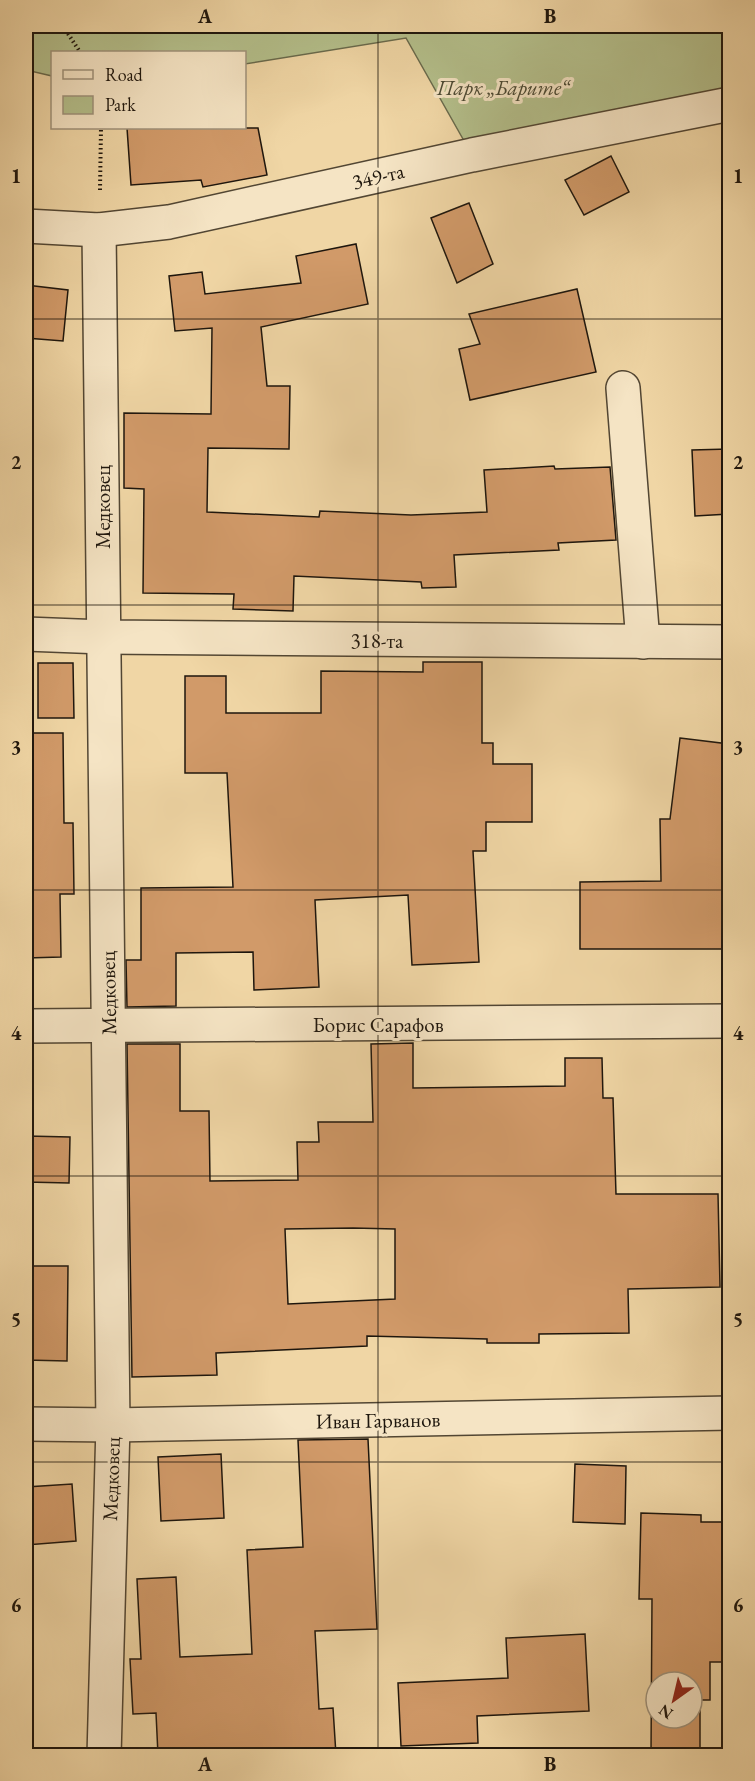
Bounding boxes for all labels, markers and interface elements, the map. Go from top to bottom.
text: A [197,3,213,29]
text: B [544,3,556,29]
legend [51,51,246,129]
text: Road [105,63,144,86]
park label: Парк „Барите“ [436,74,572,101]
text: Park [105,93,136,116]
street label: 349-та [349,157,407,195]
text: 1 [11,163,21,189]
text: 1 [733,163,743,189]
text: 2 [11,449,22,475]
text: 2 [733,449,744,475]
street label: Медковец [89,465,116,549]
street label: 318-та [351,627,404,654]
text: 3 [11,734,21,760]
text: 3 [733,734,743,760]
street label: Медковец [94,950,122,1035]
street label: Борис Сарафов [312,1011,444,1038]
text: 4 [11,1020,22,1046]
text: 4 [733,1020,744,1046]
text: 5 [11,1306,21,1332]
text: 5 [733,1306,743,1332]
street label: Иван Гарванов [315,1405,441,1435]
street label: Медковец [96,1436,126,1522]
text: 6 [11,1592,22,1618]
text: 6 [733,1592,744,1618]
north arrow [644,1670,704,1730]
text: N [655,1700,677,1724]
text: A [197,1751,213,1777]
text: B [544,1751,556,1777]

